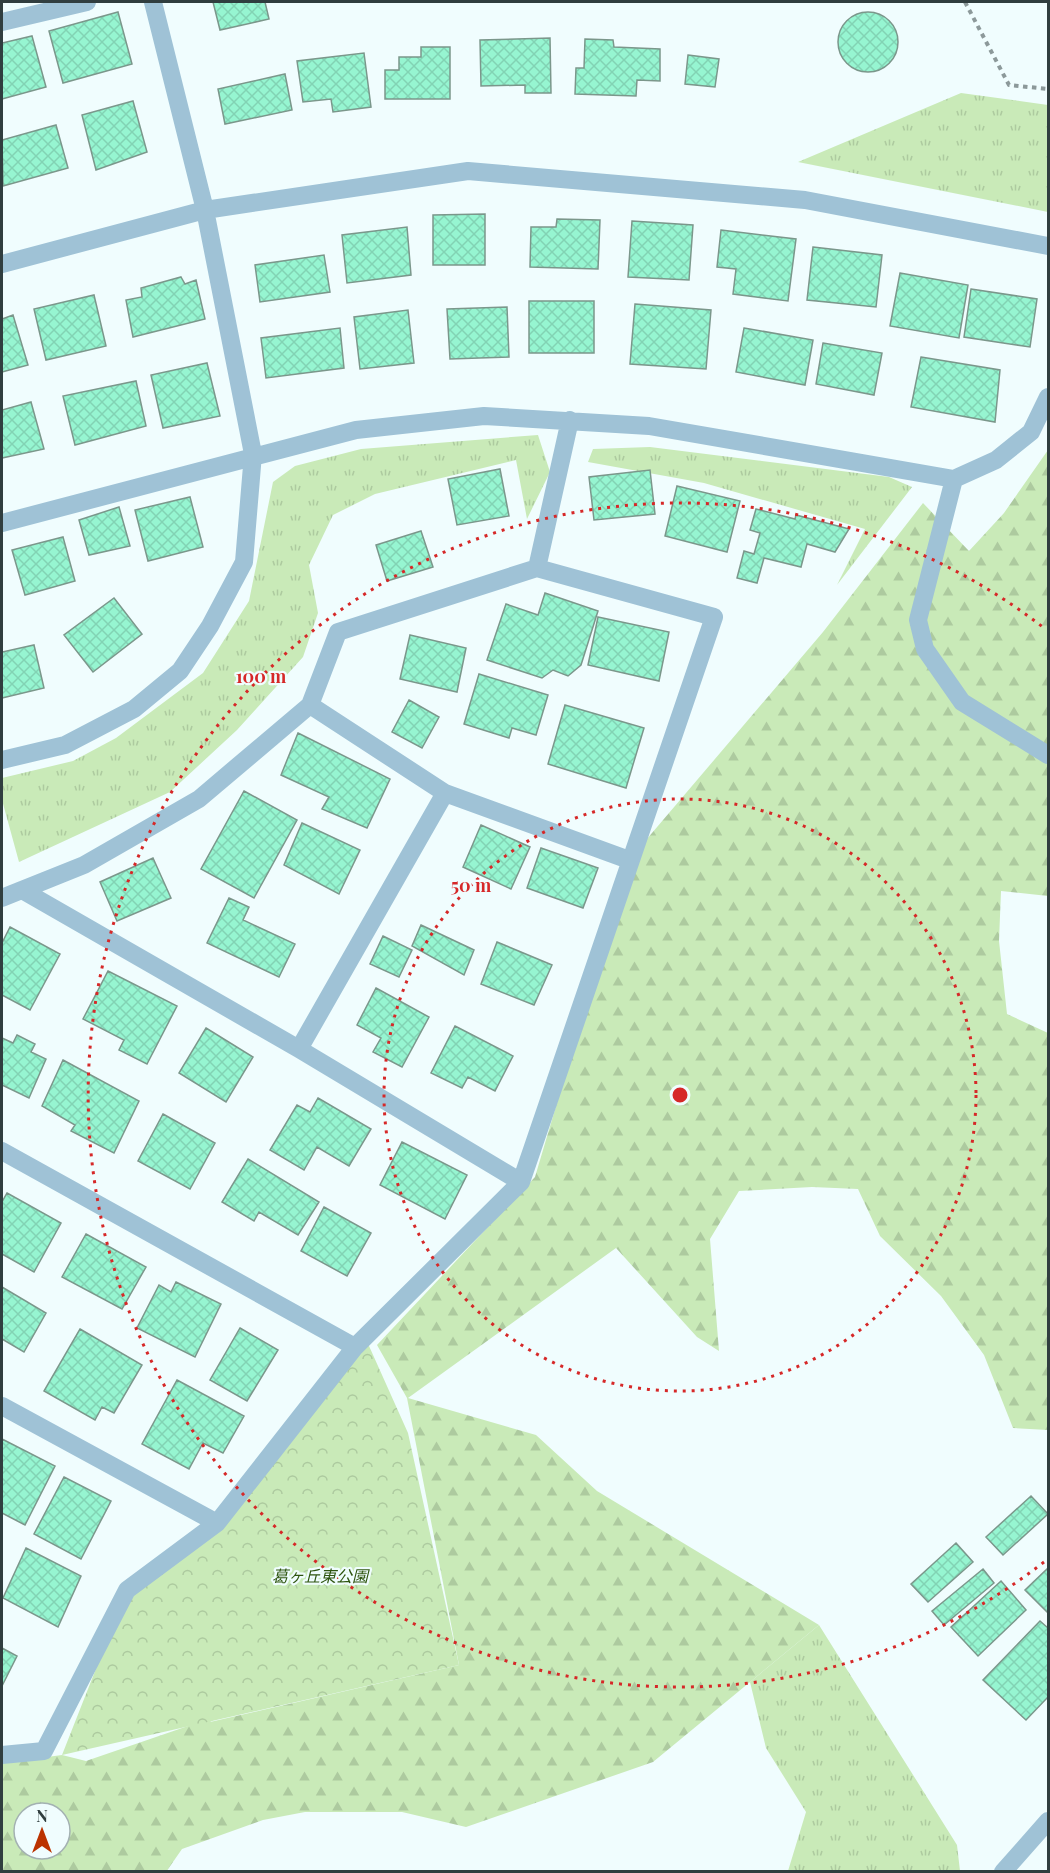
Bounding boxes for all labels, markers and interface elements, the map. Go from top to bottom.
text: 100 m [236,664,287,688]
text: 50 m [451,873,492,897]
centre of rings [670,1085,690,1105]
park label: 葛ヶ丘東公園 [272,1565,370,1586]
north arrow [12,1801,72,1861]
text: N [36,1805,48,1826]

